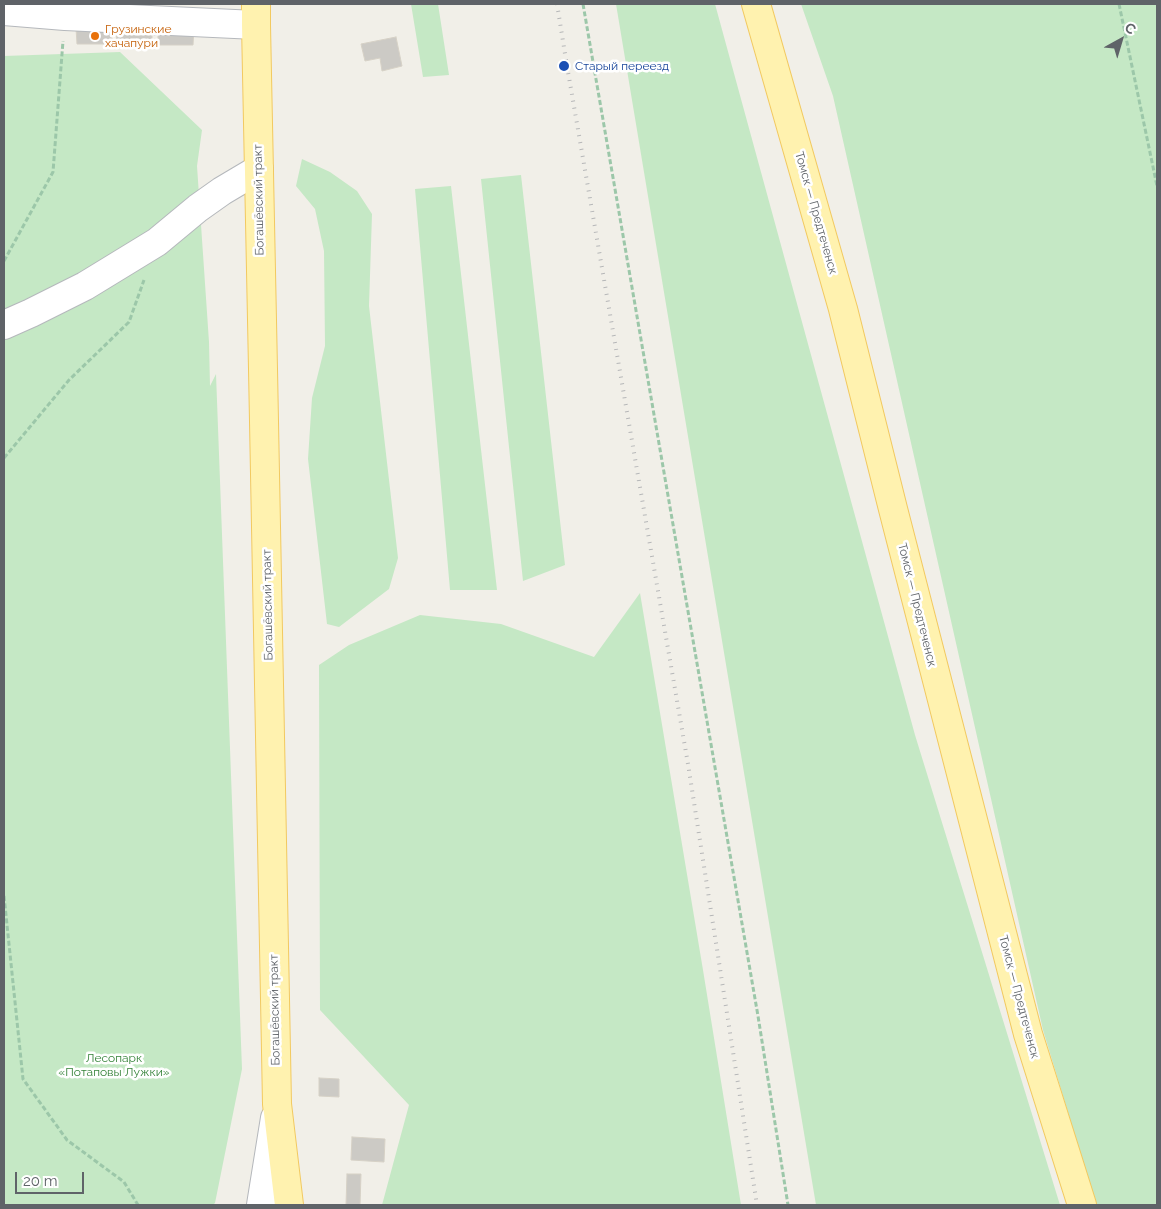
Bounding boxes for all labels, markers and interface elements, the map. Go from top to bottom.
north arrow [1096,15,1146,65]
text: С [1122,19,1139,38]
place label: Грузинские хачапури [105,22,172,50]
marker: Грузинские хачапури [89,30,101,42]
marker: Старый переезд [557,59,571,73]
place label: Старый переезд [575,59,669,73]
street label: Богашёвский тракт [251,144,267,256]
street label: Томск — Предтеченск [792,150,840,276]
street label: Томск — Предтеченск [895,542,939,668]
street label: Богашёвский тракт [260,549,276,661]
street label: Томск — Предтеченск [996,934,1042,1060]
street label: Богашёвский тракт [267,954,283,1066]
park label: Лесопарк «Потаповы Лужки» [58,1051,170,1079]
scale bar [18,1162,86,1194]
text: 20 m [23,1172,58,1190]

